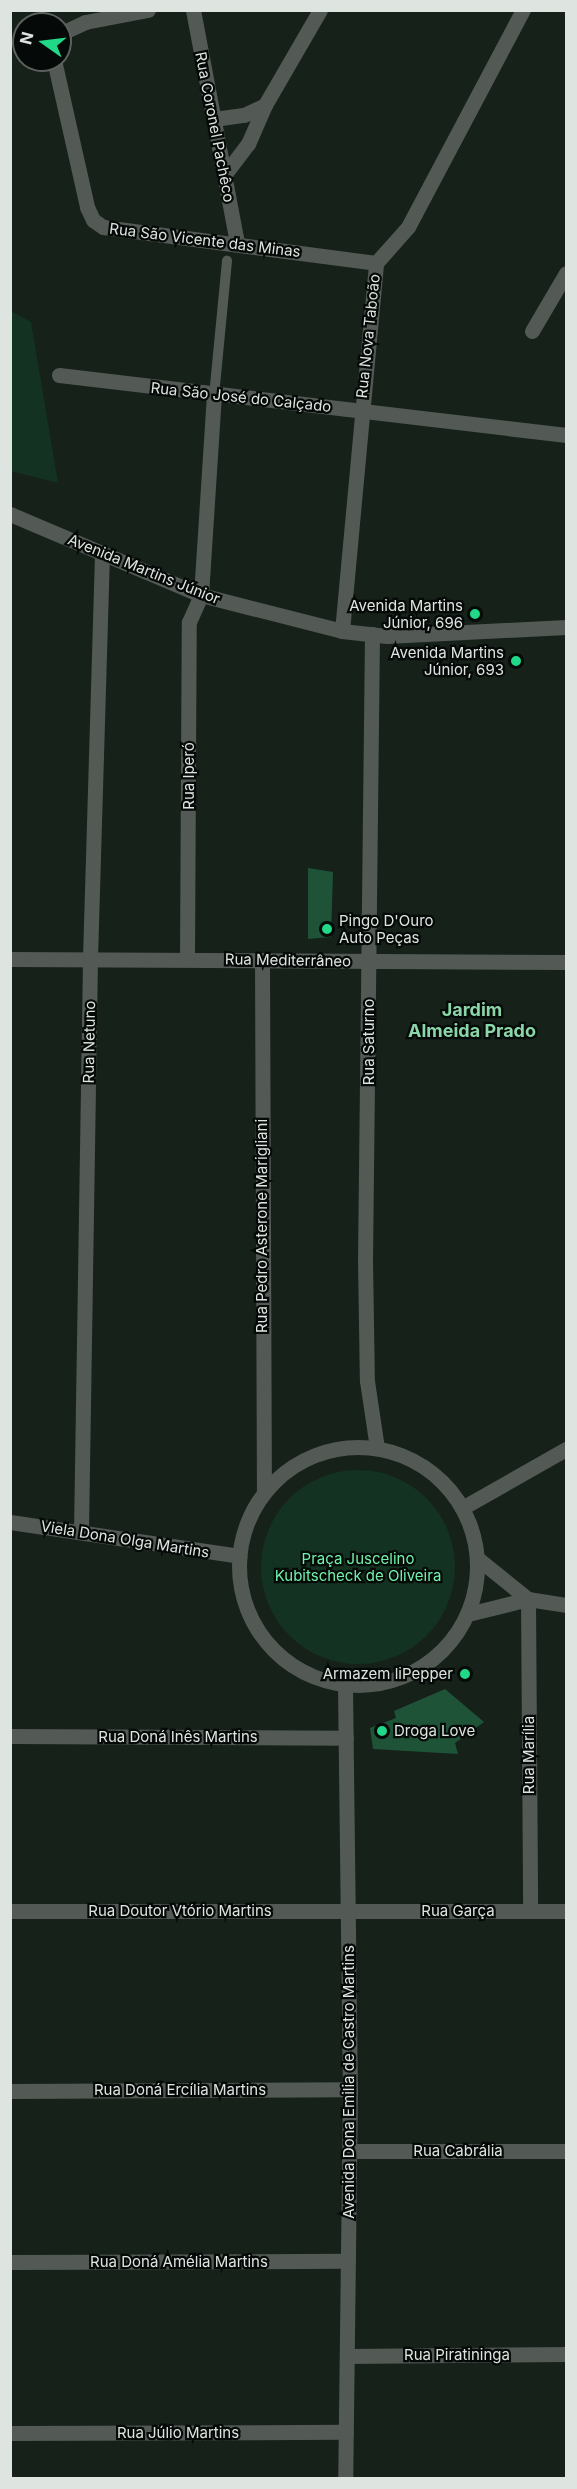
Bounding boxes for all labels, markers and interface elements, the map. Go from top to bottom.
north arrow [12,12,72,72]
text: N [15,30,38,46]
street label: Rua Coronel Pachêco [192,50,238,204]
street label: Rua São Vicente das Minas [108,219,302,261]
street label: Rua Nova Taboão [353,273,383,399]
street label: Rua São José do Calçado [150,379,332,415]
street label: Avenida Martins Júnior [65,530,223,608]
place label: Avenida Martins Júnior, 696 [349,596,463,631]
marker: Avenida Martins Júnior, 696 [468,607,482,621]
place label: Avenida Martins Júnior, 693 [390,643,504,678]
marker: Avenida Martins Júnior, 693 [509,654,523,668]
street label: Rua Iperó [180,742,198,810]
place label: Pingo D'Ouro Auto Peças [339,911,434,946]
marker: Pingo D'Ouro Auto Peças [320,922,334,936]
street label: Rua Mediterrâneo [225,950,351,970]
street label: Rua Saturno [360,999,378,1085]
street label: Rua Netuno [79,1000,99,1084]
district label: Jardim Almeida Prado [408,1000,536,1042]
street label: Rua Pedro Asterone Marigliani [253,1119,271,1333]
street label: Viela Dona Olga Martins [39,1517,211,1561]
park label: Praça Juscelino Kubitscheck de Oliveira [275,1549,441,1584]
place label: Armazem liPepper [323,1665,453,1683]
marker: Armazem liPepper [458,1667,472,1681]
street label: Rua Marília [520,1716,538,1794]
place label: Droga Love [394,1722,475,1740]
marker: Droga Love [375,1724,389,1738]
street label: Rua Doná Inês Martins [98,1728,258,1746]
street label: Rua Doutor Vtório Martins [88,1902,272,1920]
street label: Rua Garça [421,1902,495,1920]
street label: Avenida Dona Emilia de Castro Martins [340,1945,358,2219]
street label: Rua Doná Ercília Martins [94,2081,266,2099]
street label: Rua Cabrália [413,2142,503,2160]
street label: Rua Doná Amélia Martins [90,2253,268,2271]
street label: Rua Piratininga [404,2346,510,2364]
street label: Rua Júlio Martins [117,2424,239,2442]

